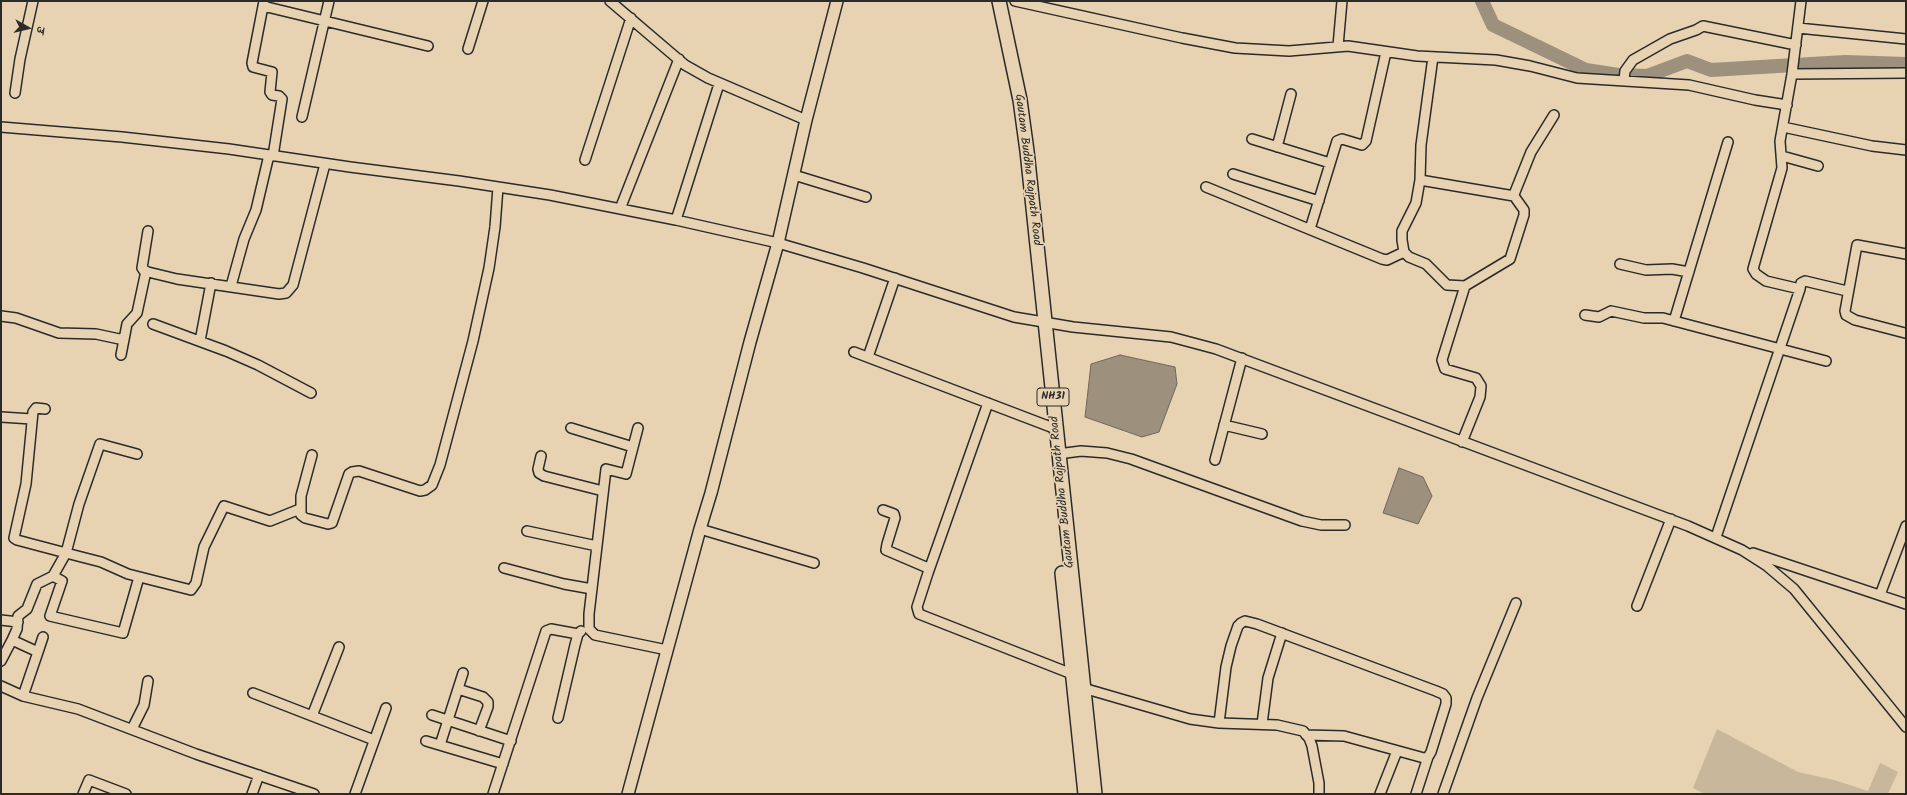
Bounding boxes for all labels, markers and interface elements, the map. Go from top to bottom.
north arrow [8,8,48,48]
text: उ [30,25,49,34]
street label: Gautam Buddha Rajpath Road [1011,93,1043,247]
road number: NH31 [1037,388,1069,406]
street label: Gautam Buddha Rajpath Road [1048,415,1078,569]

